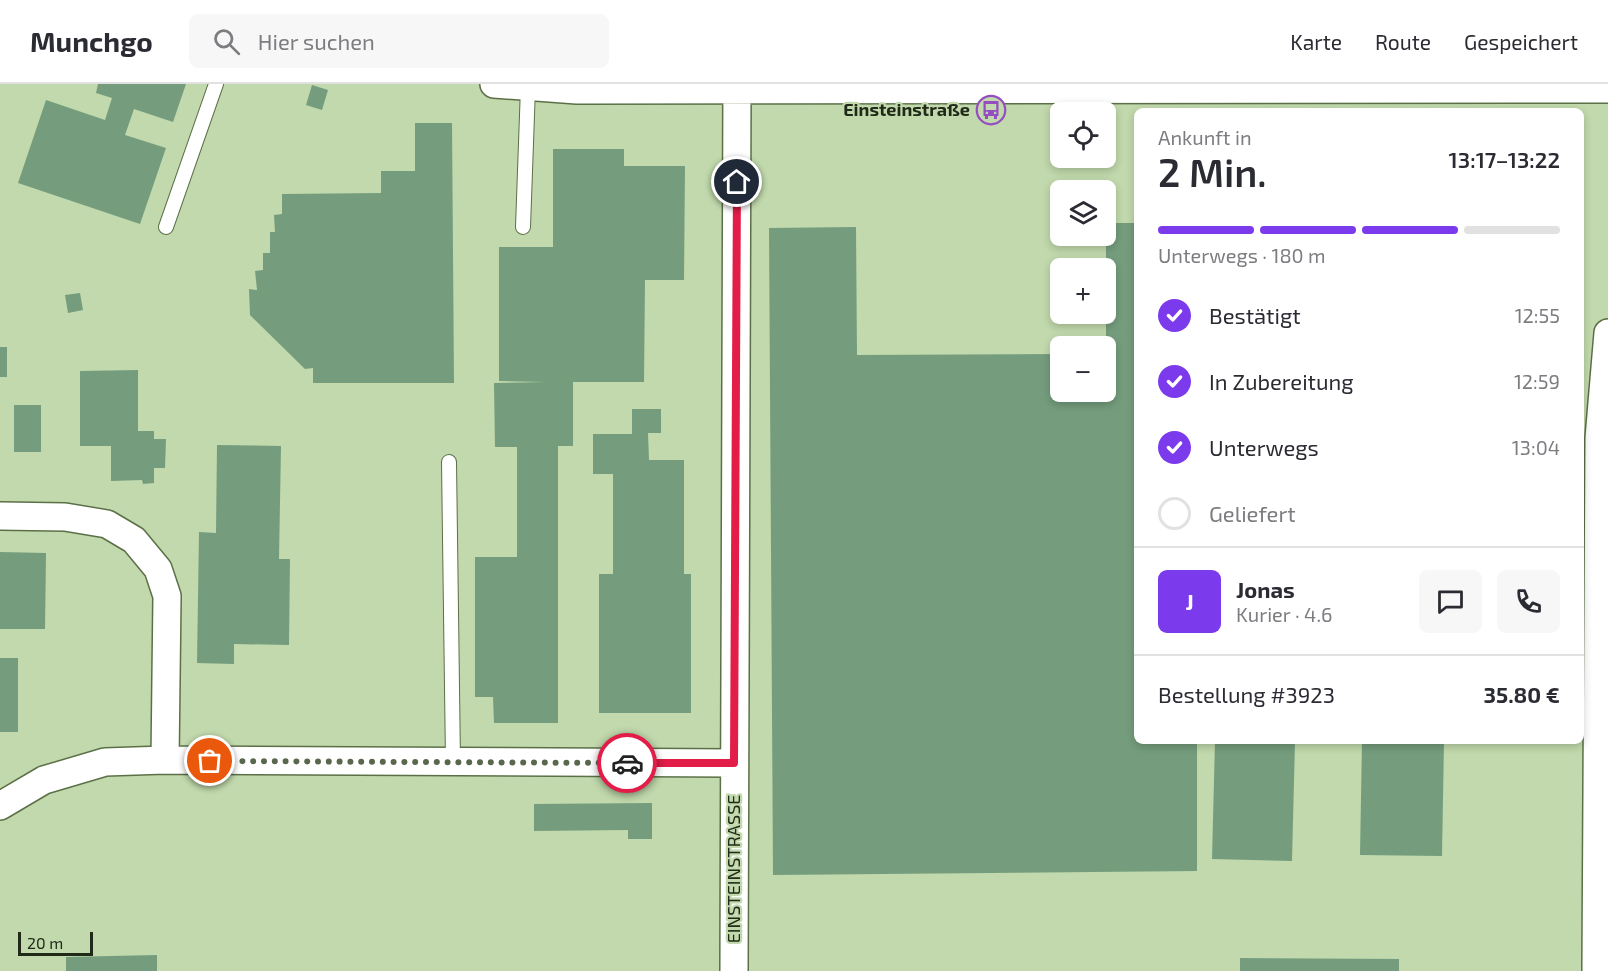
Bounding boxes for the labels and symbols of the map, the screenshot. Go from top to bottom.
bus stop icon: Einsteinstraße [975,94,1007,126]
place label: Einsteinstraße [843,98,970,120]
pin [711,156,762,207]
courier [597,733,657,793]
pin [184,735,235,786]
street label: EINSTEINSTRASSE [722,795,744,943]
scale bar [18,929,93,956]

